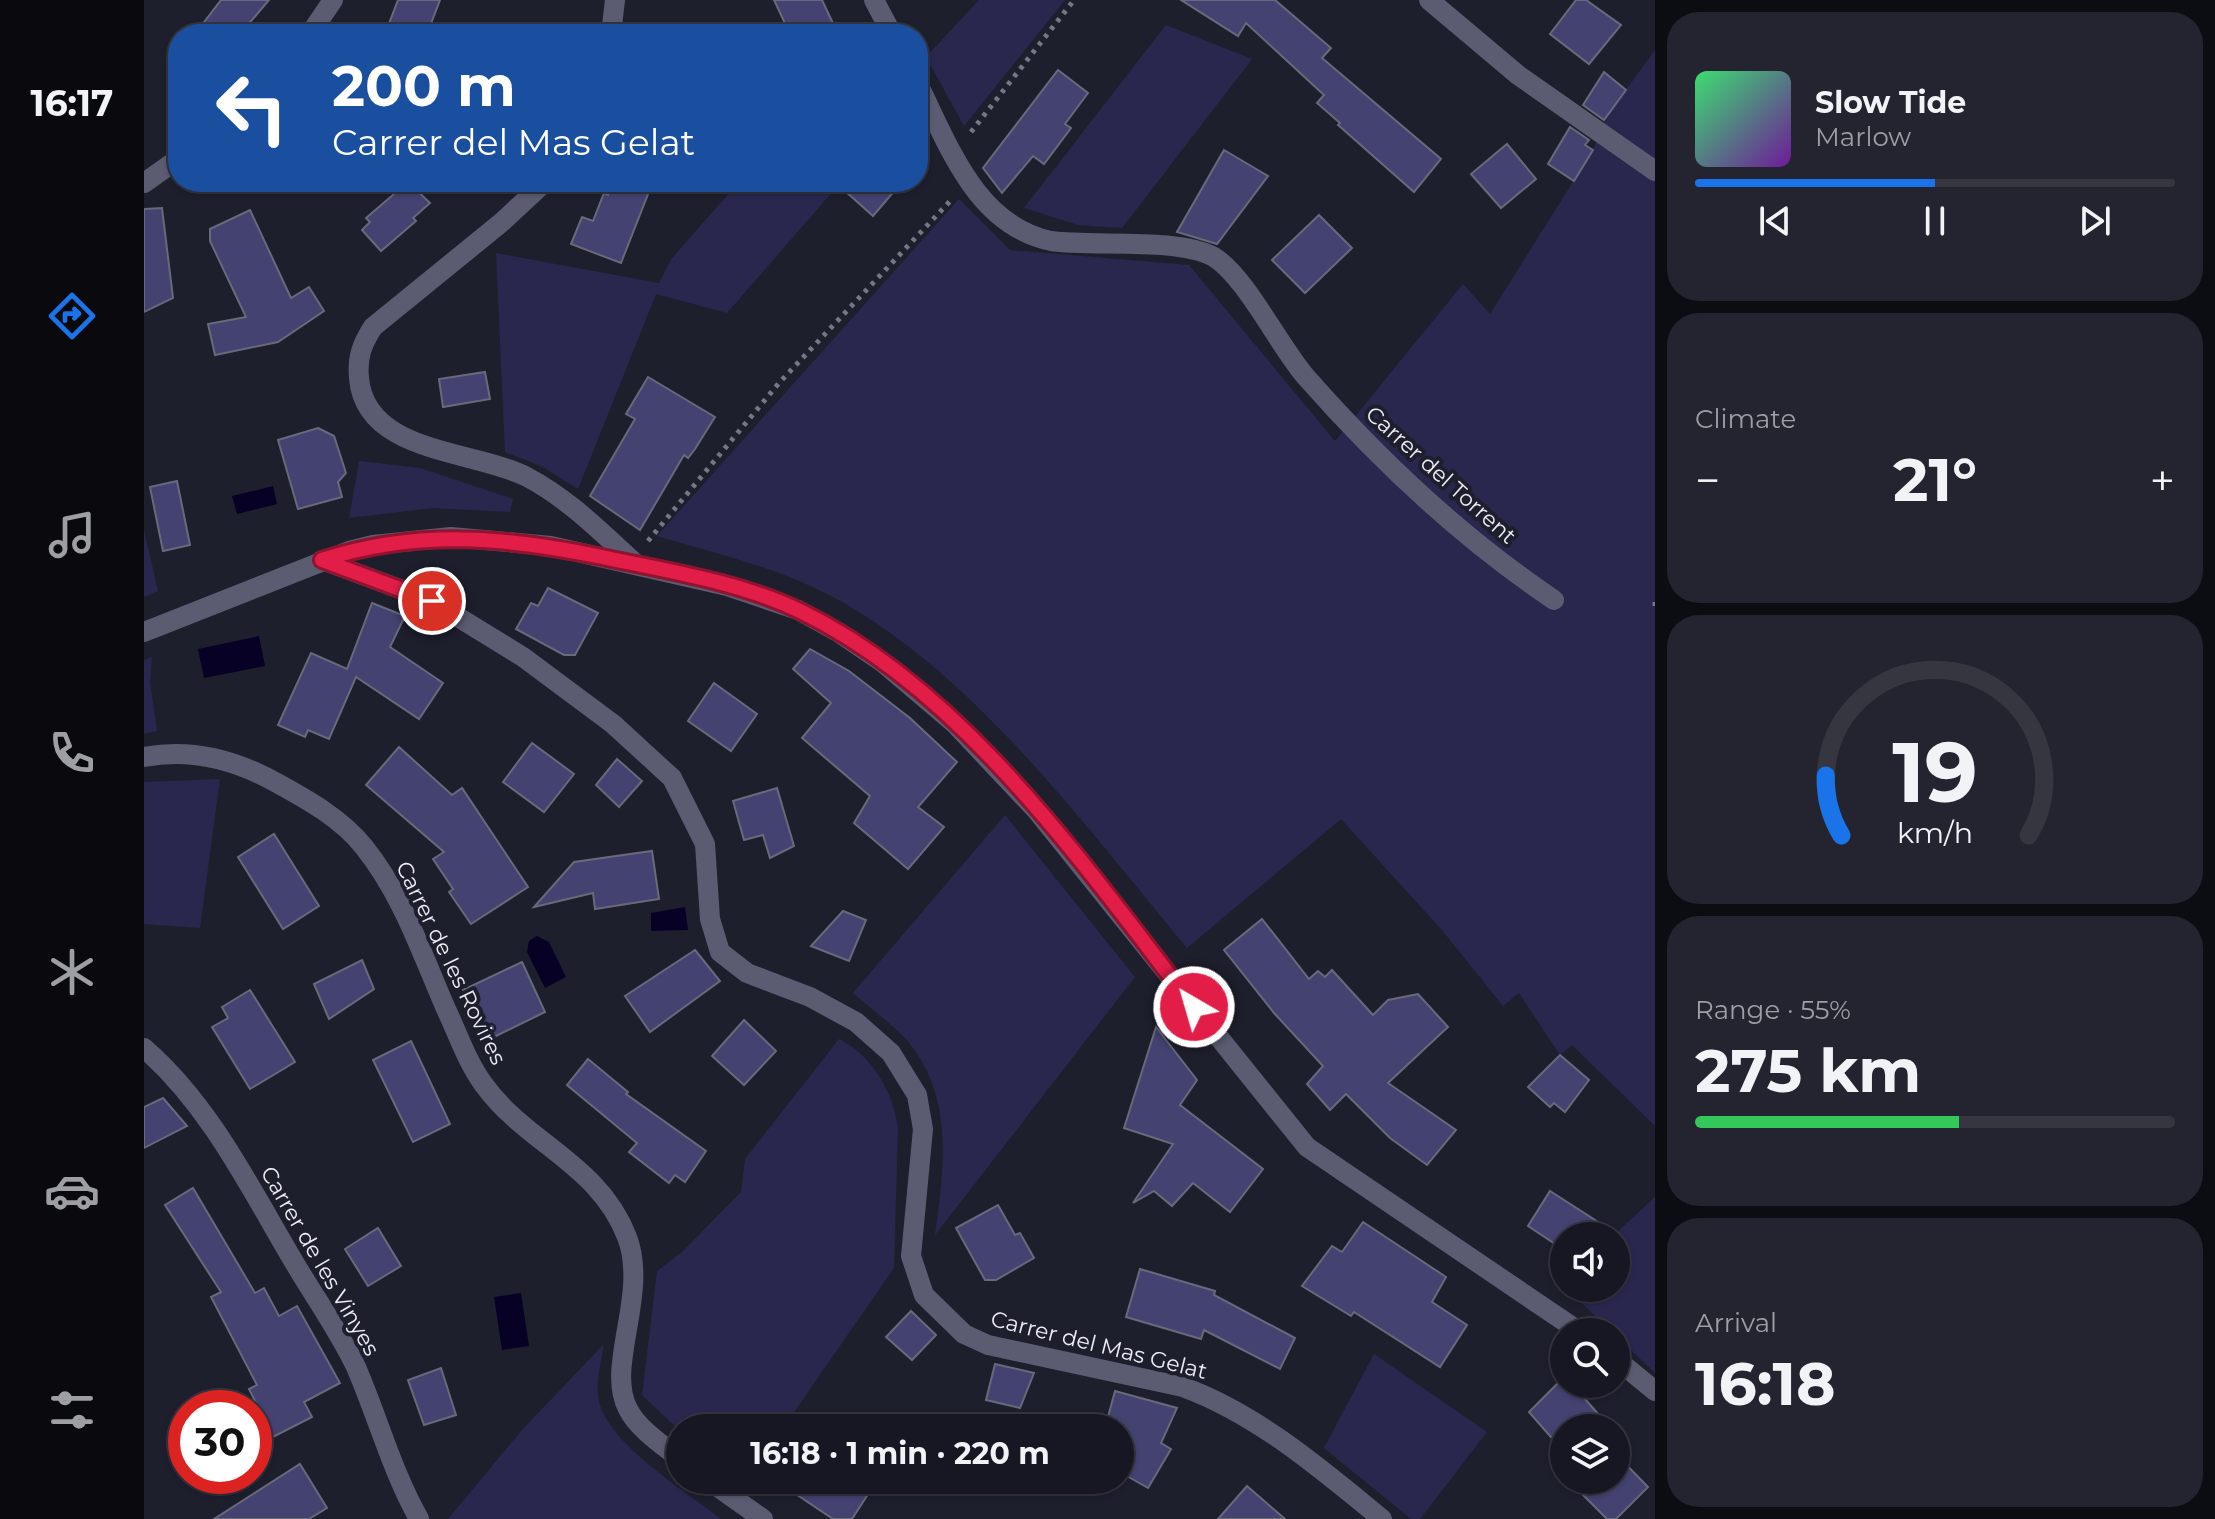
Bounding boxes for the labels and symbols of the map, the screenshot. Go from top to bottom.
street label: Carrer del Torrent [1360,400,1522,550]
pin [398,567,466,635]
street label: Carrer de les Rovires [390,857,512,1069]
position arrow [1152,965,1236,1049]
street label: Carrer de les Vinyes [255,1162,385,1361]
street label: Carrer del Mas Gelat [988,1305,1210,1385]
speed limit sign: 30 [168,1390,272,1494]

